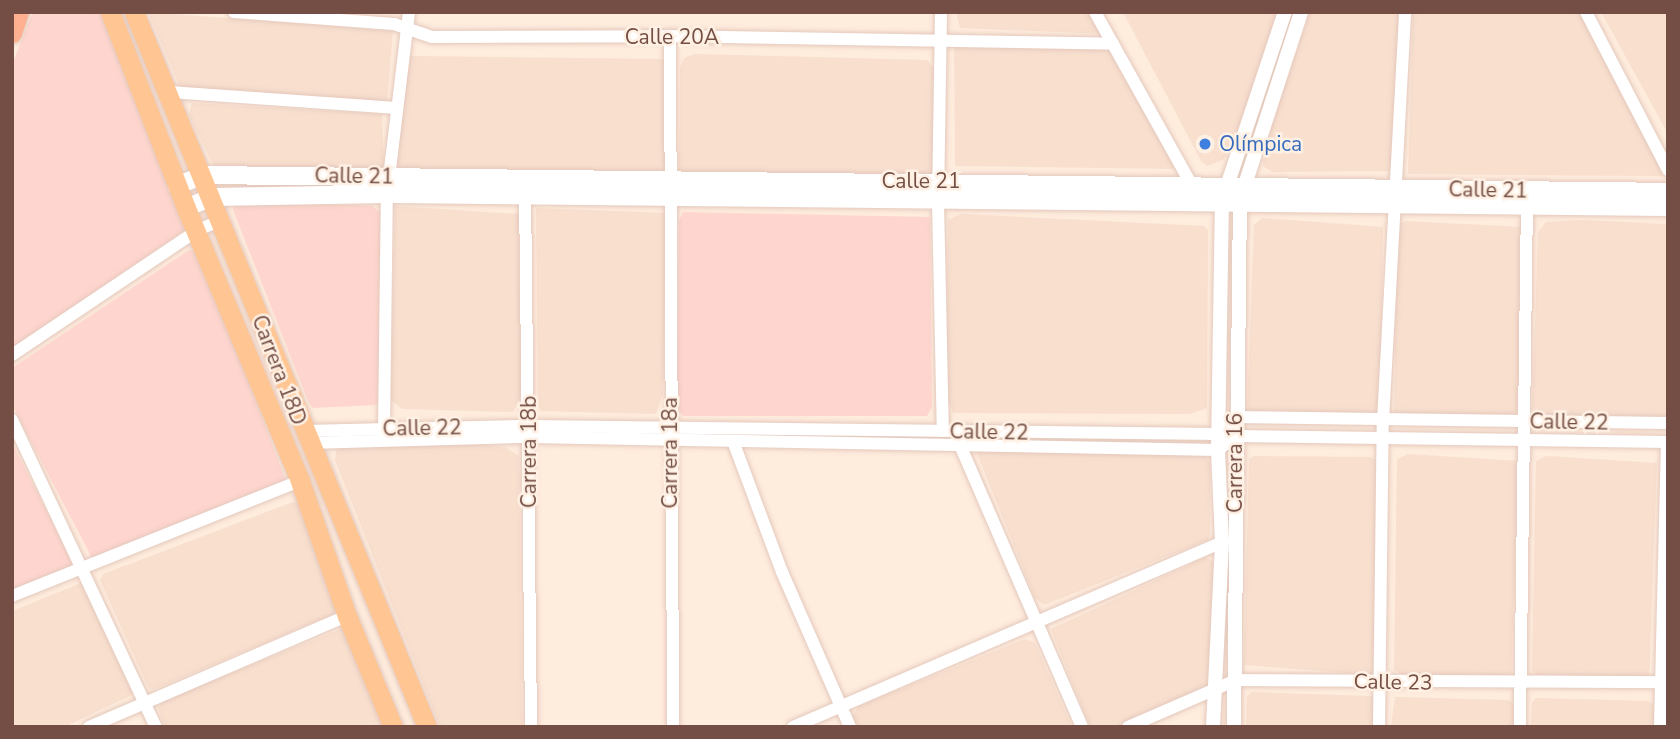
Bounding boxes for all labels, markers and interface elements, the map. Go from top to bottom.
street label: Calle 20A [625,24,719,50]
place label: Olímpica [1219,131,1302,157]
marker: Olímpica [1197,136,1213,152]
street label: Calle 21 [314,163,394,189]
street label: Calle 21 [881,168,961,194]
street label: Calle 21 [1448,177,1528,203]
street label: Carrera 18D [247,311,311,429]
street label: Carrera 18b [516,396,542,508]
street label: Carrera 18a [657,397,683,509]
street label: Calle 22 [1529,409,1609,435]
street label: Carrera 16 [1222,413,1248,513]
street label: Calle 22 [382,415,462,441]
street label: Calle 22 [949,419,1029,445]
street label: Calle 23 [1353,669,1433,695]

